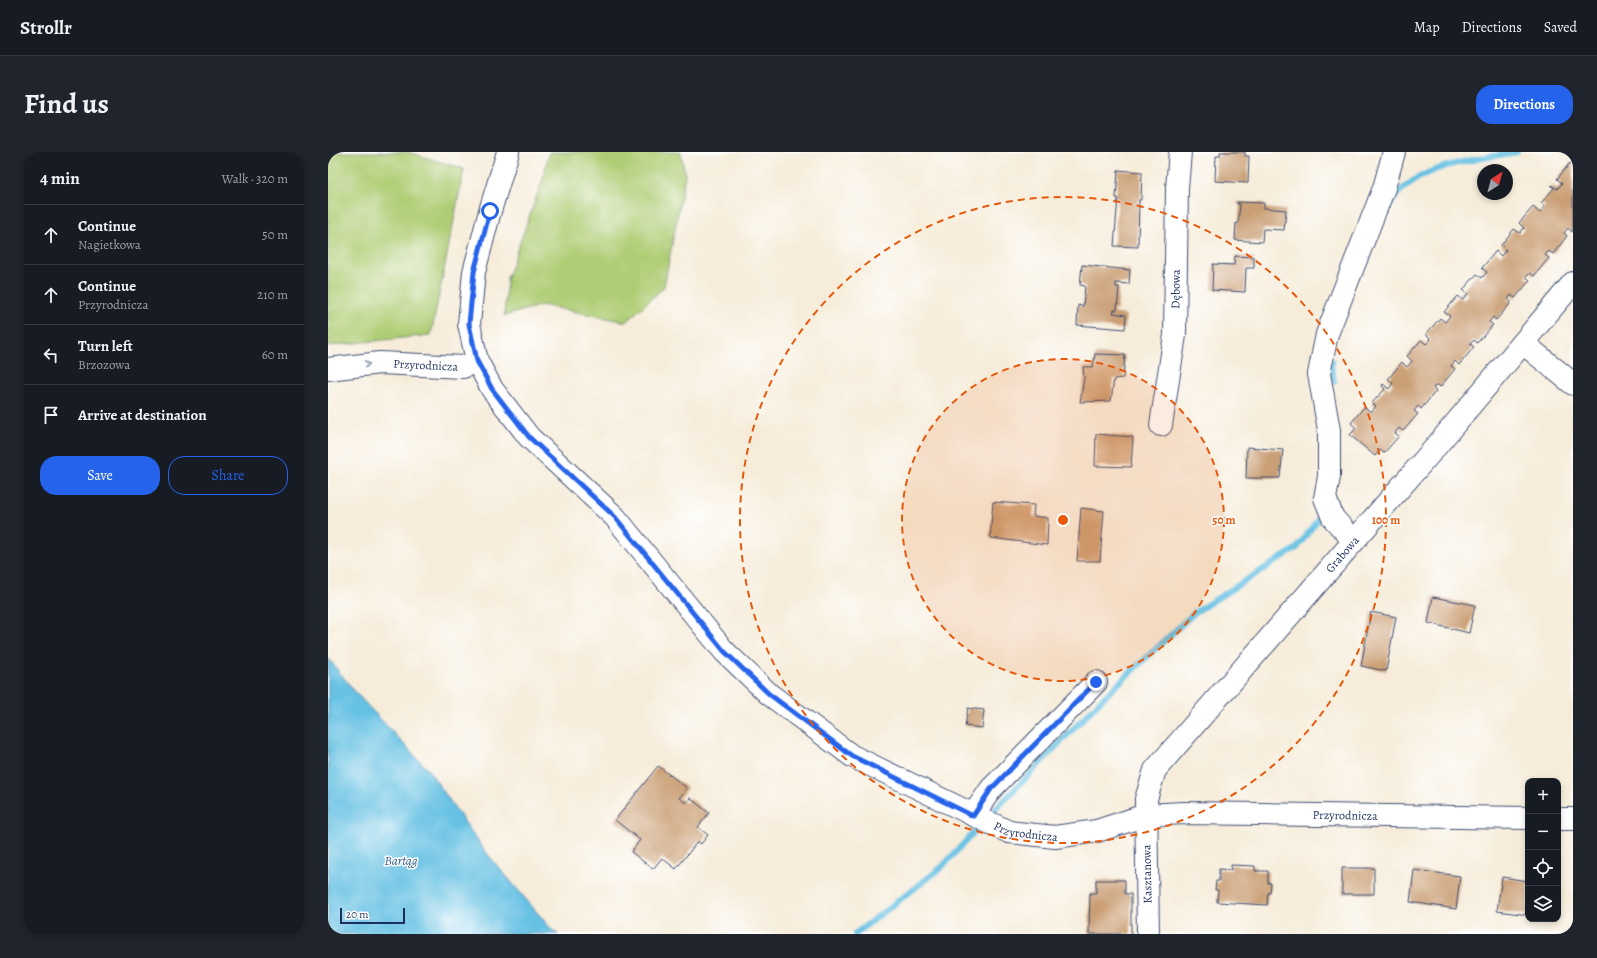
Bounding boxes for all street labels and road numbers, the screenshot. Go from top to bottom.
street label: Dębowa [1167,269,1184,309]
street label: Przyrodnicza [393,356,459,375]
street label: Grabowa [1322,532,1363,576]
street label: Przyrodnicza [1313,807,1378,824]
street label: Przyrodnicza [991,818,1059,845]
street label: Kasztanowa [1138,844,1156,904]

